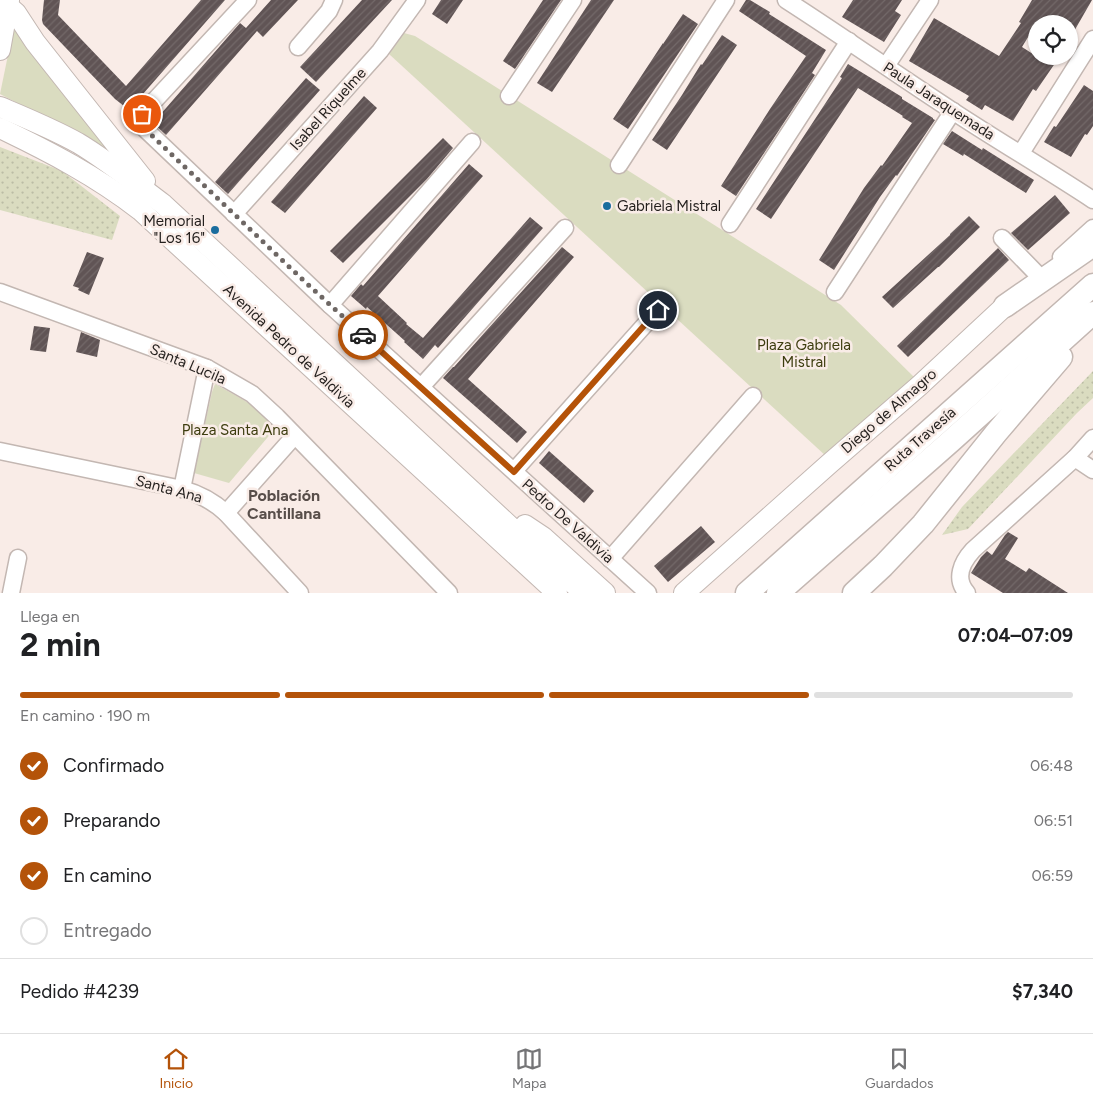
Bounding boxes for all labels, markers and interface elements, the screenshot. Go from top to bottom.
map controls [1028,15,1078,65]
button: locate [1028,15,1078,65]
street label: Paula Jaraquemada [880,58,998,144]
street label: Isabel Riquelme [286,64,370,154]
pin [121,93,163,135]
icon: bag [128,100,156,128]
place label: Gabriela Mistral [617,197,721,215]
marker: Gabriela Mistral [601,200,613,212]
place label: Memorial "Los 16" [143,212,205,247]
marker: Memorial "Los 16" [209,224,221,236]
street label: Avenida Pedro de Valdivia [219,280,359,412]
pin [637,289,679,331]
icon: home [644,296,672,324]
courier [338,310,388,360]
icon: car [349,321,377,349]
park label: Plaza Gabriela Mistral [757,336,851,371]
street label: Santa Lucila [147,340,229,388]
street label: Diego de Almagro [838,365,941,457]
street label: Ruta Travesía [881,403,959,475]
park label: Plaza Santa Ana [182,421,288,439]
street label: Santa Ana [134,471,204,507]
street label: Pedro De Valdivia [518,475,618,567]
district label: Población Cantillana [247,486,321,523]
text: Llega en [20,607,80,626]
text: 07:04–07:09 [958,624,1073,647]
text: 2 min [20,626,101,664]
text: En camino · 190 m [20,706,150,725]
icon: check [20,752,48,780]
text: Confirmado [63,754,164,777]
text: 06:48 [1030,756,1073,775]
icon: check [20,807,48,835]
text: Preparando [63,809,161,832]
text: 06:51 [1034,811,1073,830]
icon: check [20,862,48,890]
text: En camino [63,864,152,887]
text: 06:59 [1031,866,1073,885]
text: Entregado [63,919,152,942]
text: Pedido #4239 [20,980,139,1003]
text: $7,340 [1012,980,1073,1003]
tab: Inicio [159,1045,193,1092]
tab: Mapa [512,1045,546,1092]
tab: Guardados [865,1045,934,1092]

